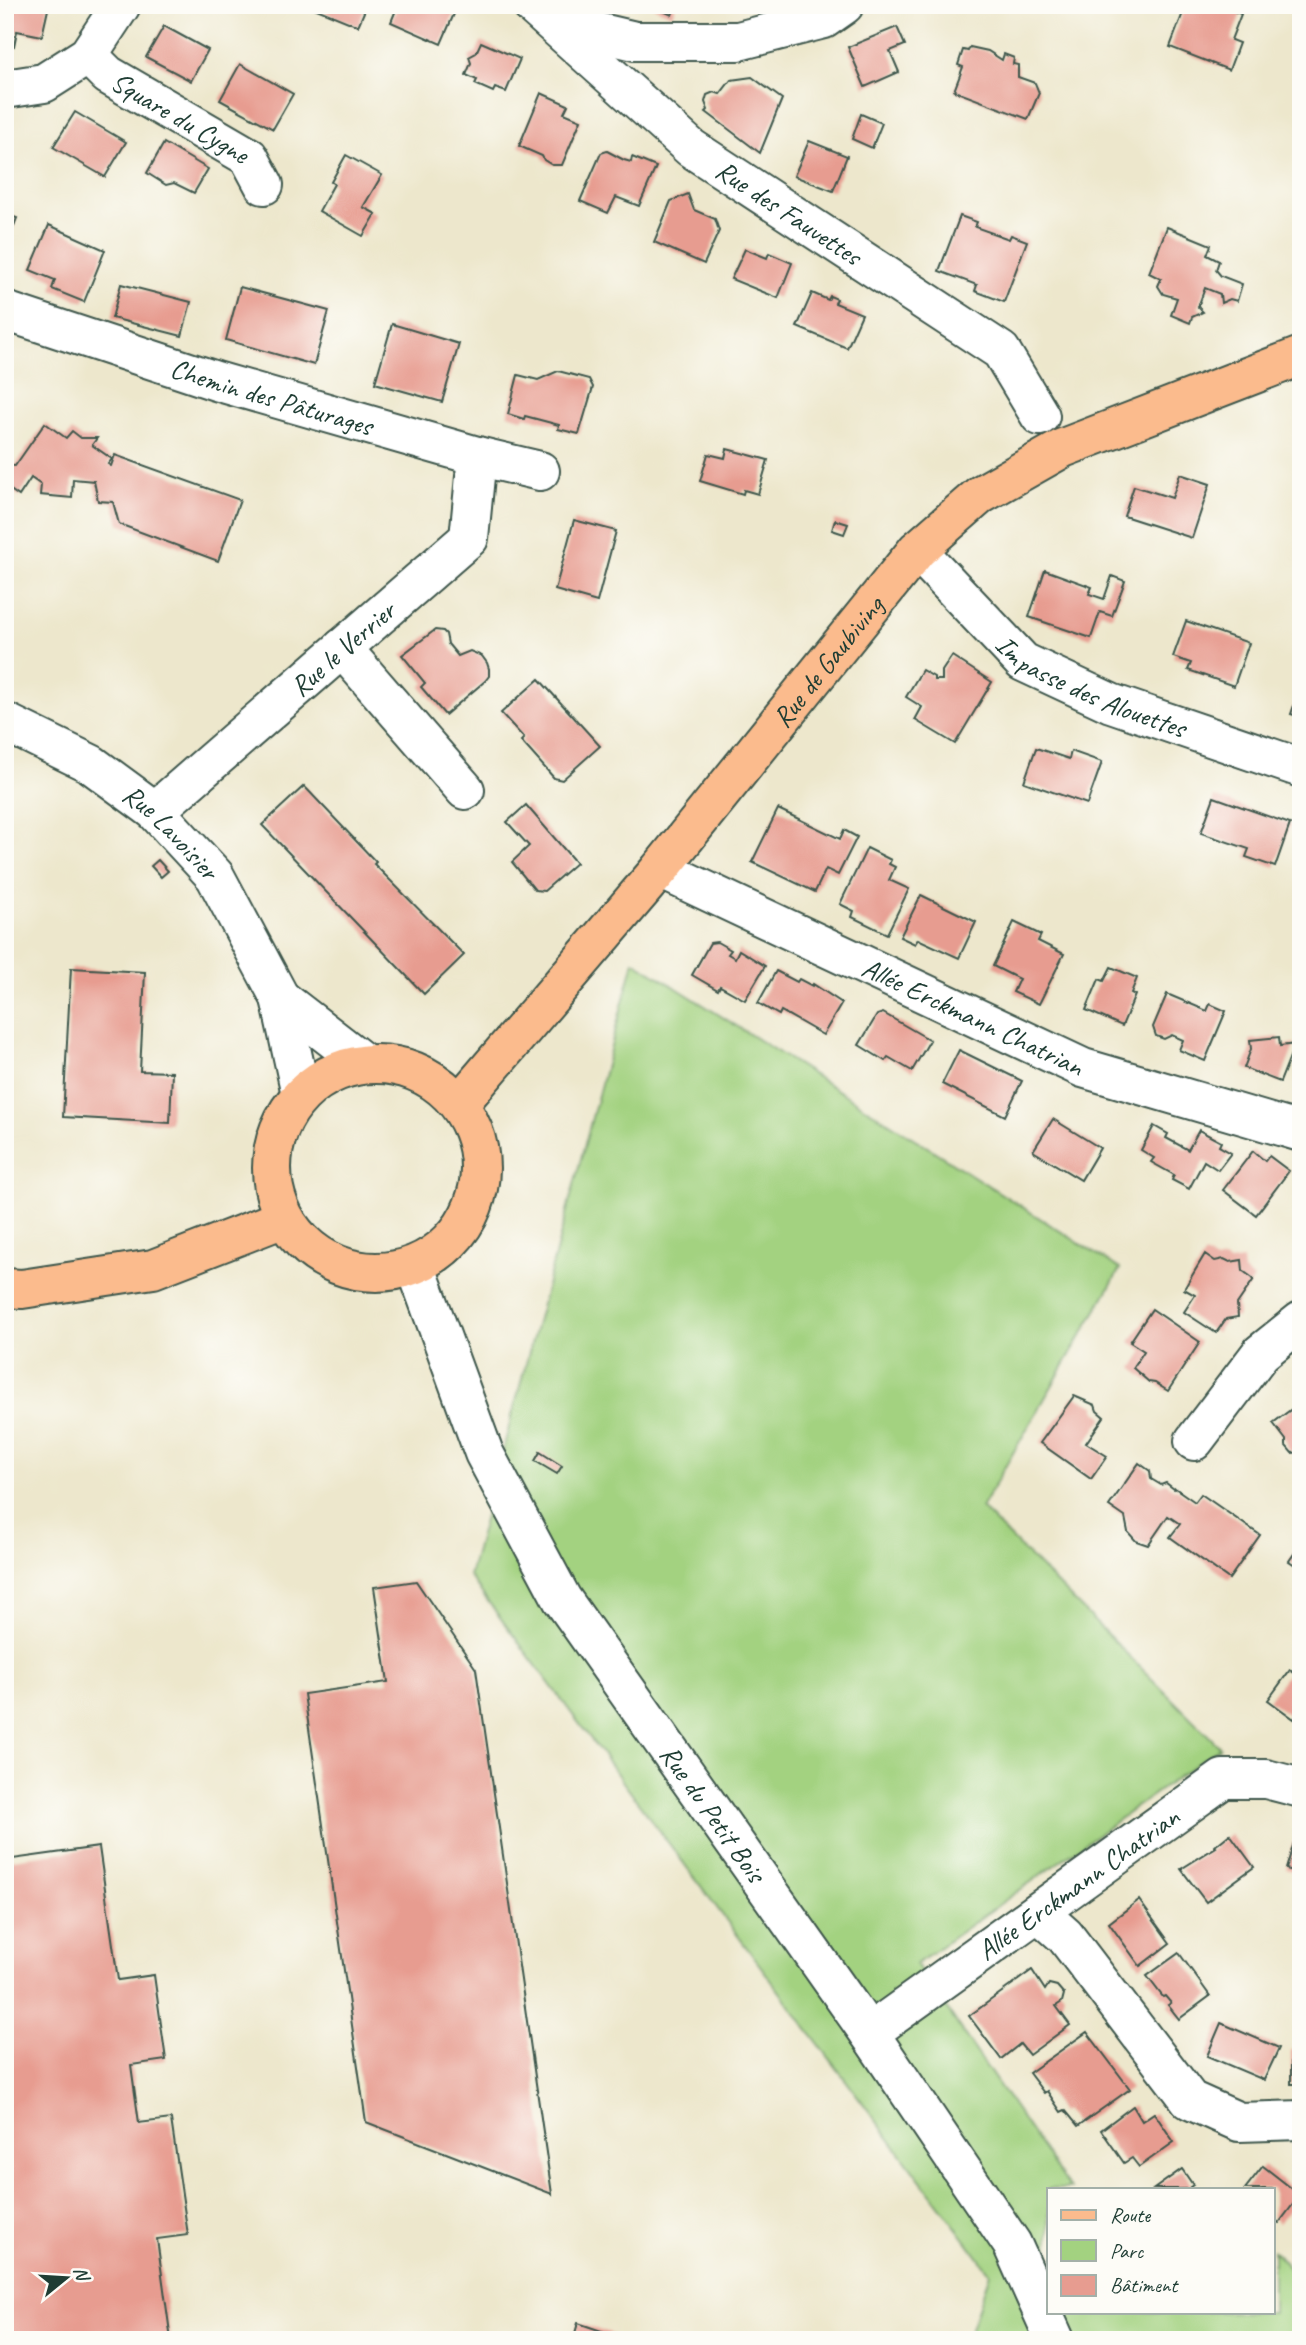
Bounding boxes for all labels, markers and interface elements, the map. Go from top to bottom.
street label: Square du Cygne [105,64,257,172]
street label: Rue des Fauvettes [709,152,870,274]
street label: Chemin des Pâturages [166,350,379,444]
street label: Rue de Gaubiving [765,587,892,734]
street label: Rue le Verrier [283,592,404,704]
street label: Impasse des Alouettes [988,627,1193,746]
street label: Rue Lavoisier [116,776,228,889]
street label: Allée Erckmann Chatrian [857,950,1090,1084]
street label: Rue du Petit Bois [653,1738,775,1891]
street label: Allée Erckmann Chatrian [970,1798,1187,1968]
legend [1047,2188,1274,2314]
text: Route [1110,2202,1151,2228]
text: Parc [1110,2238,1145,2264]
north arrow [32,2244,102,2314]
text: N [68,2264,95,2285]
text: Bâtiment [1110,2272,1179,2298]

